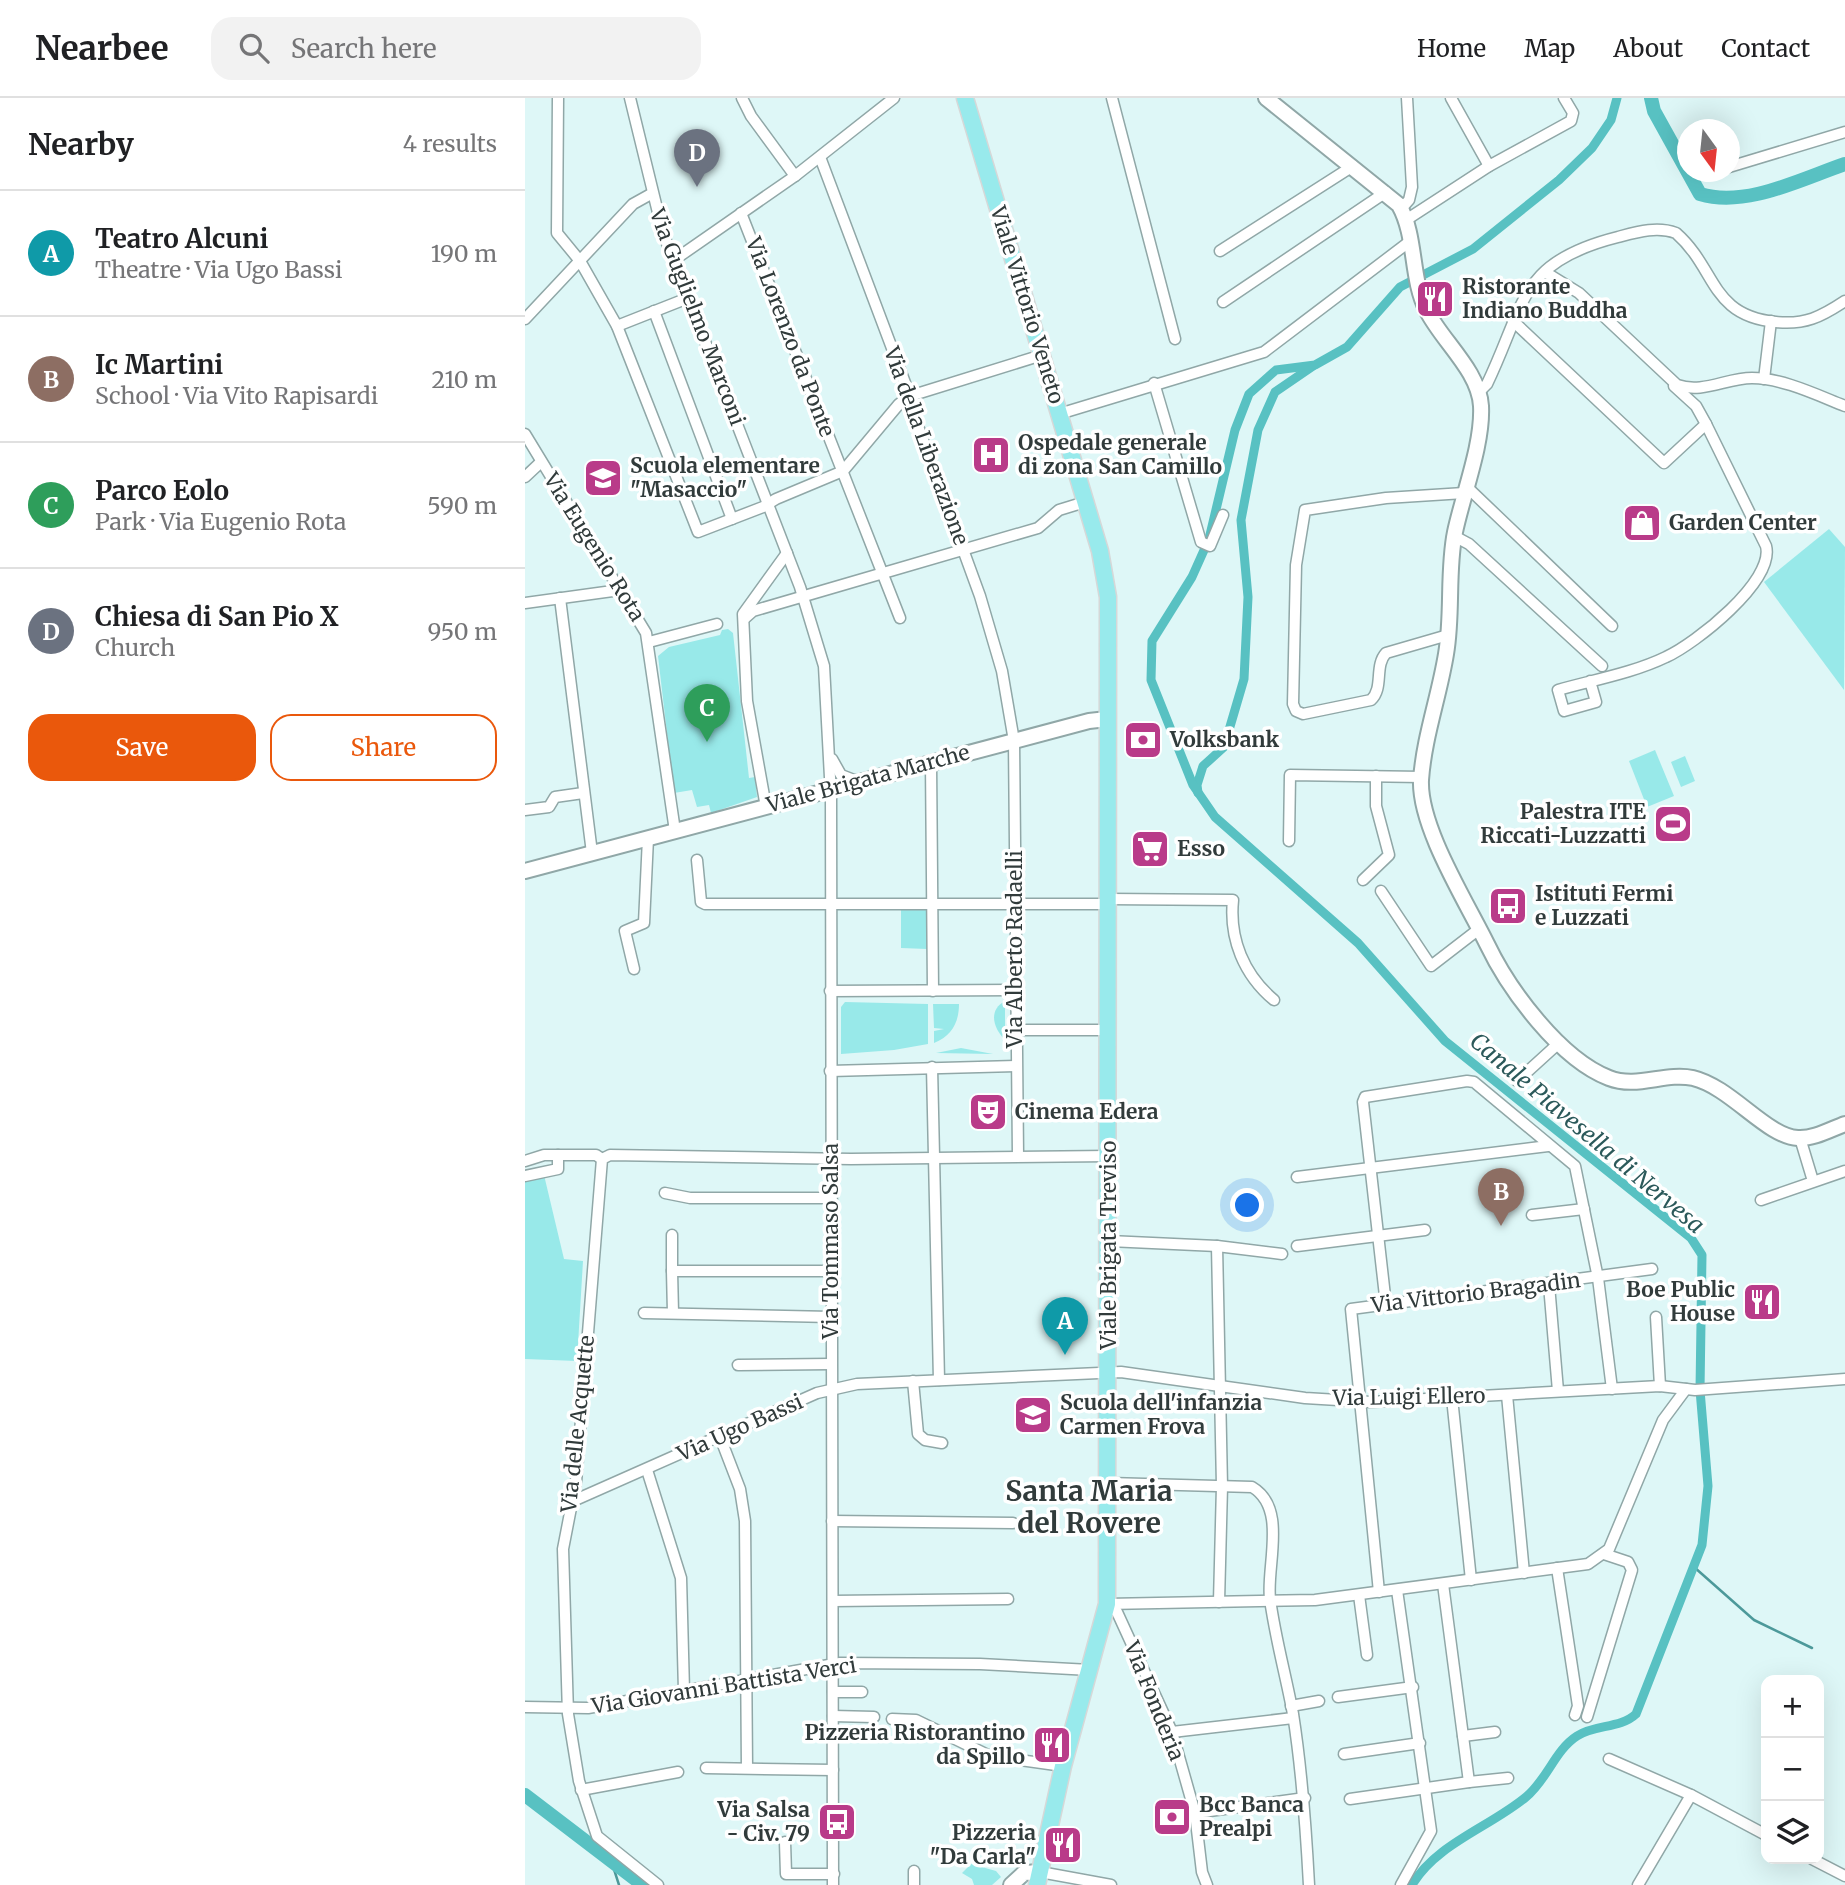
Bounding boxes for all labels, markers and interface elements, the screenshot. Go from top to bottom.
search box [211,17,701,80]
text: Nearbee [35,28,169,69]
icon: search [235,29,273,67]
text: Search here [291,32,437,65]
text: Home [1417,33,1486,64]
text: Map [1524,33,1575,64]
text: About [1613,33,1683,64]
text: Contact [1721,33,1810,64]
north arrow [1677,119,1740,182]
text: Nearby [28,125,134,163]
text: 4 results [403,129,497,158]
pin: D [674,129,720,187]
street label: Viale Vittorio Veneto [984,202,1070,407]
street label: Via Guglielmo Marconi [643,203,751,429]
text: Teatro Alcuni [95,222,268,255]
street label: Via Lorenzo da Ponte [740,232,841,440]
text: A [43,239,59,268]
text: 190 m [431,239,497,268]
text: Theatre · Via Ugo Bassi [95,255,342,284]
place label: Ristorante Indiano Buddha [1462,273,1628,324]
restaurant icon: Ristorante Indiano Buddha [1414,278,1456,320]
street label: Via della Liberazione [878,342,975,549]
text: Ic Martini [95,348,223,381]
text: B [43,365,59,394]
text: 210 m [432,365,497,394]
text: School · Via Vito Rapisardi [95,381,378,410]
place label: Ospedale generale di zona San Camillo [1018,429,1222,480]
hospital icon: Ospedale generale di zona San Camillo [970,434,1012,476]
place label: Scuola elementare "Masaccio" [630,452,820,503]
school or university icon: Scuola elementare "Masaccio" [582,457,624,499]
street label: Via Eugenio Rota [537,466,651,626]
text: Parco Eolo [95,474,229,507]
text: C [43,491,59,520]
text: 590 m [427,491,497,520]
shop icon: Garden Center [1621,502,1663,544]
text: Park · Via Eugenio Rota [95,507,346,536]
place label: Garden Center [1669,509,1817,536]
text: Chiesa di San Pio X [95,600,339,633]
text: D [42,617,60,646]
text: 950 m [427,617,497,646]
text: Church [95,633,175,662]
pin: C [684,684,730,742]
button: Save [28,714,256,781]
button: Share [270,714,497,781]
bank icon: Volksbank [1122,719,1164,761]
place label: Volksbank [1169,726,1280,753]
street label: Viale Brigata Marche [763,738,972,819]
place label: Palestra ITE Riccati-Luzzatti [1480,798,1646,849]
sports icon: Palestra ITE Riccati-Luzzatti [1652,803,1694,845]
supermarket icon: Esso [1129,828,1171,870]
place label: Esso [1177,835,1225,862]
street label: Via Alberto Radaelli [1001,850,1028,1049]
place label: Istituti Fermi e Luzzati [1535,880,1673,931]
bus stop icon: Istituti Fermi e Luzzati [1487,885,1529,927]
water label: Canale Piavesella di Nervesa [1464,1026,1711,1239]
theatre icon: Cinema Edera [967,1091,1009,1133]
place label: Cinema Edera [1015,1098,1159,1125]
street label: Viale Brigata Treviso [1095,1141,1122,1350]
street label: Via Tommaso Salsa [817,1143,844,1340]
pin: B [1478,1168,1524,1226]
your location [1230,1188,1264,1222]
street label: Via Vittorio Bragadin [1369,1266,1582,1319]
place label: Boe Public House [1626,1276,1735,1327]
restaurant icon: Boe Public House [1741,1281,1783,1323]
pin: A [1042,1297,1088,1355]
street label: Via delle Acquette [555,1334,600,1515]
street label: Via Luigi Ellero [1331,1382,1485,1411]
street label: Via Ugo Bassi [672,1388,807,1468]
place label: Scuola dell'infanzia Carmen Frova [1060,1389,1262,1440]
school or university icon: Scuola dell'infanzia Carmen Frova [1012,1394,1054,1436]
district label: Santa Maria del Rovere [1005,1473,1173,1541]
street label: Via Fonderia [1118,1636,1191,1764]
street label: Via Giovanni Battista Verci [589,1651,858,1720]
map controls [1761,1675,1824,1864]
button: + [1761,1675,1824,1738]
place label: Pizzeria Ristorantino da Spillo [804,1719,1025,1770]
restaurant icon: Pizzeria Ristorantino da Spillo [1031,1724,1073,1766]
button: − [1761,1738,1824,1801]
place label: Bcc Banca Prealpi [1199,1791,1304,1842]
place label: Via Salsa - Civ. 79 [717,1796,810,1847]
bank icon: Bcc Banca Prealpi [1151,1796,1193,1838]
bus stop icon: Via Salsa - Civ. 79 [816,1801,858,1843]
button: layers [1761,1801,1824,1864]
place label: Pizzeria "Da Carla" [930,1819,1036,1870]
restaurant icon: Pizzeria "Da Carla" [1042,1824,1084,1866]

